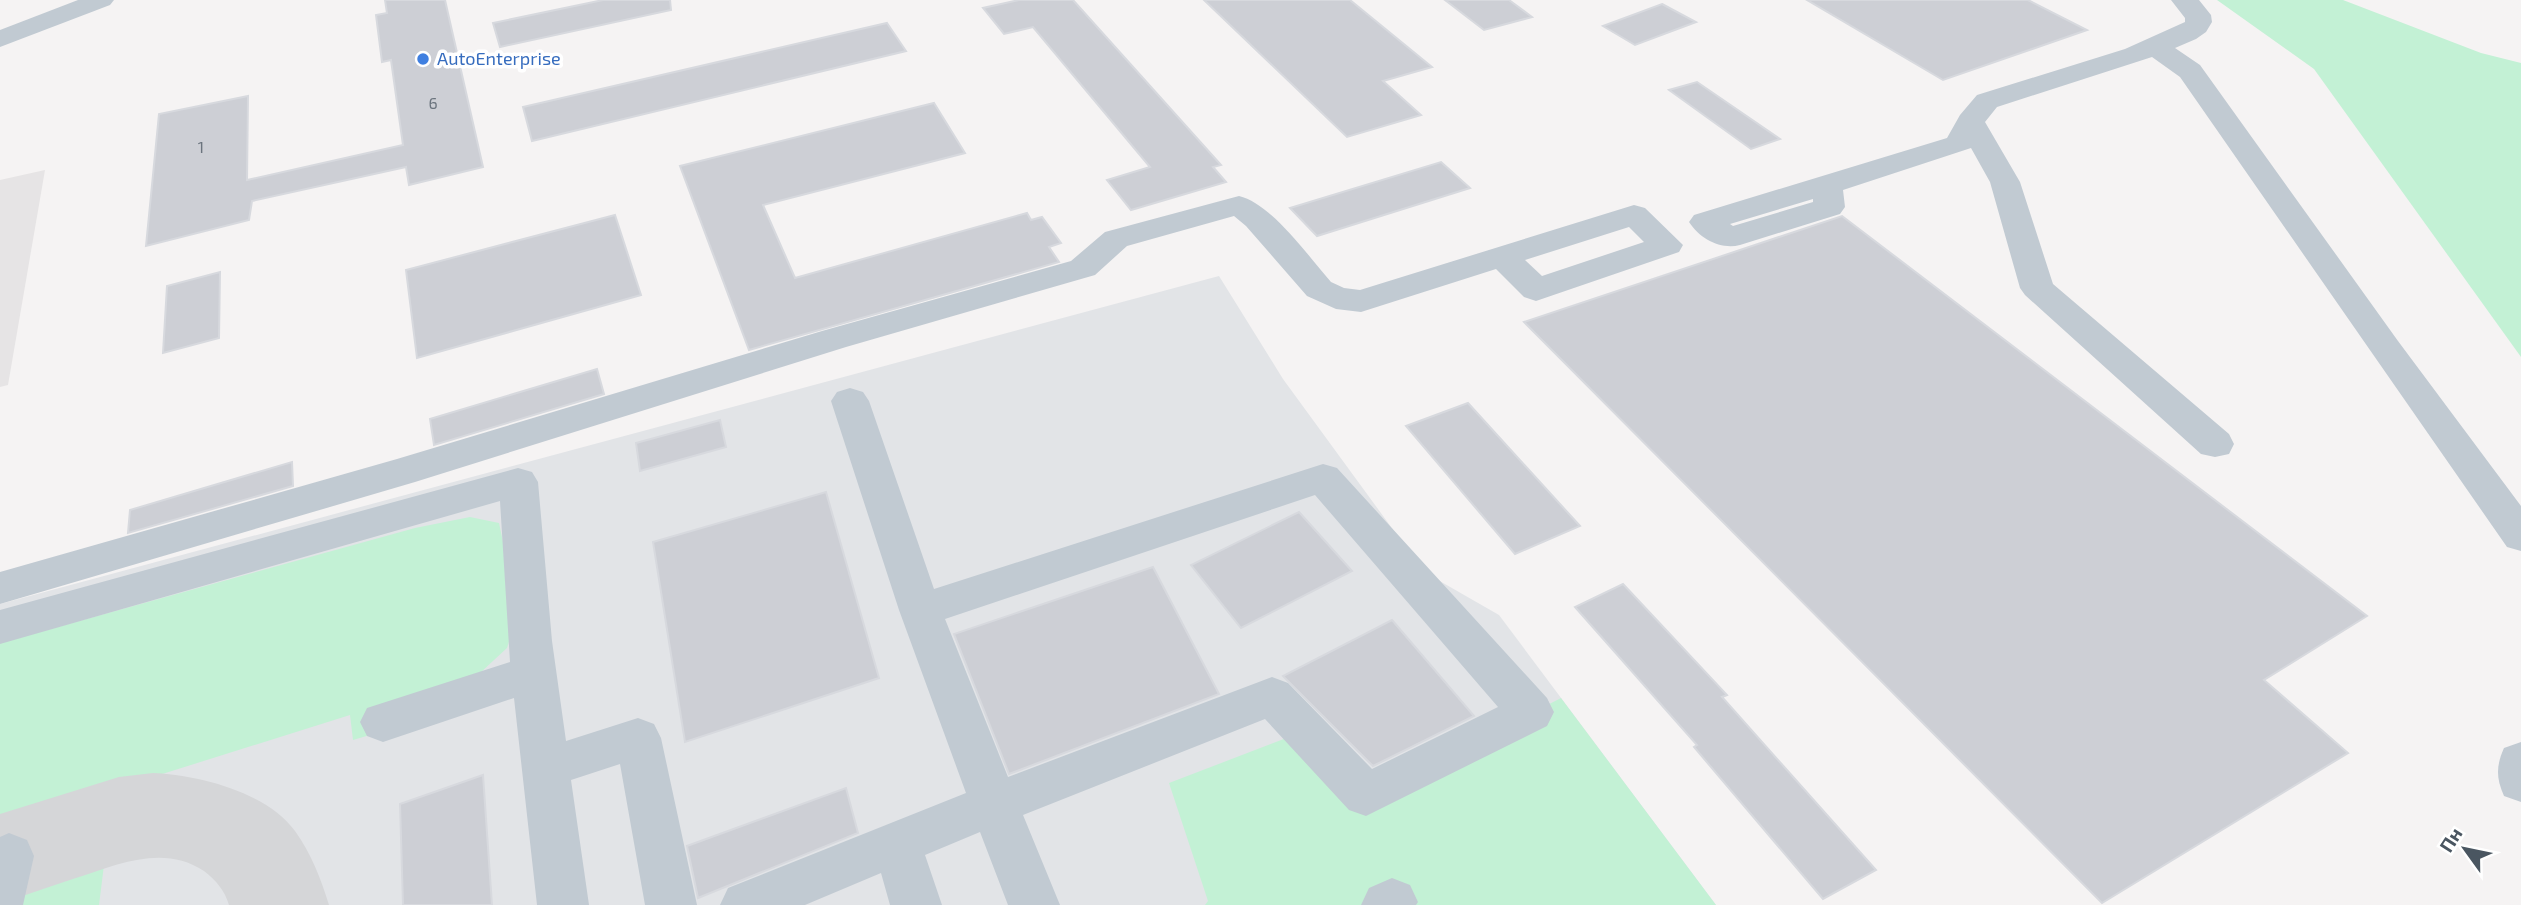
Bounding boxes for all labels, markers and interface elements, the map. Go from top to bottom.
place label: AutoEnterprise [437,47,561,69]
marker: AutoEnterprise [415,51,431,67]
house number: 6 [428,93,438,112]
house number: 1 [198,137,204,156]
north arrow [2430,814,2500,884]
text: Пн [2434,823,2467,856]

